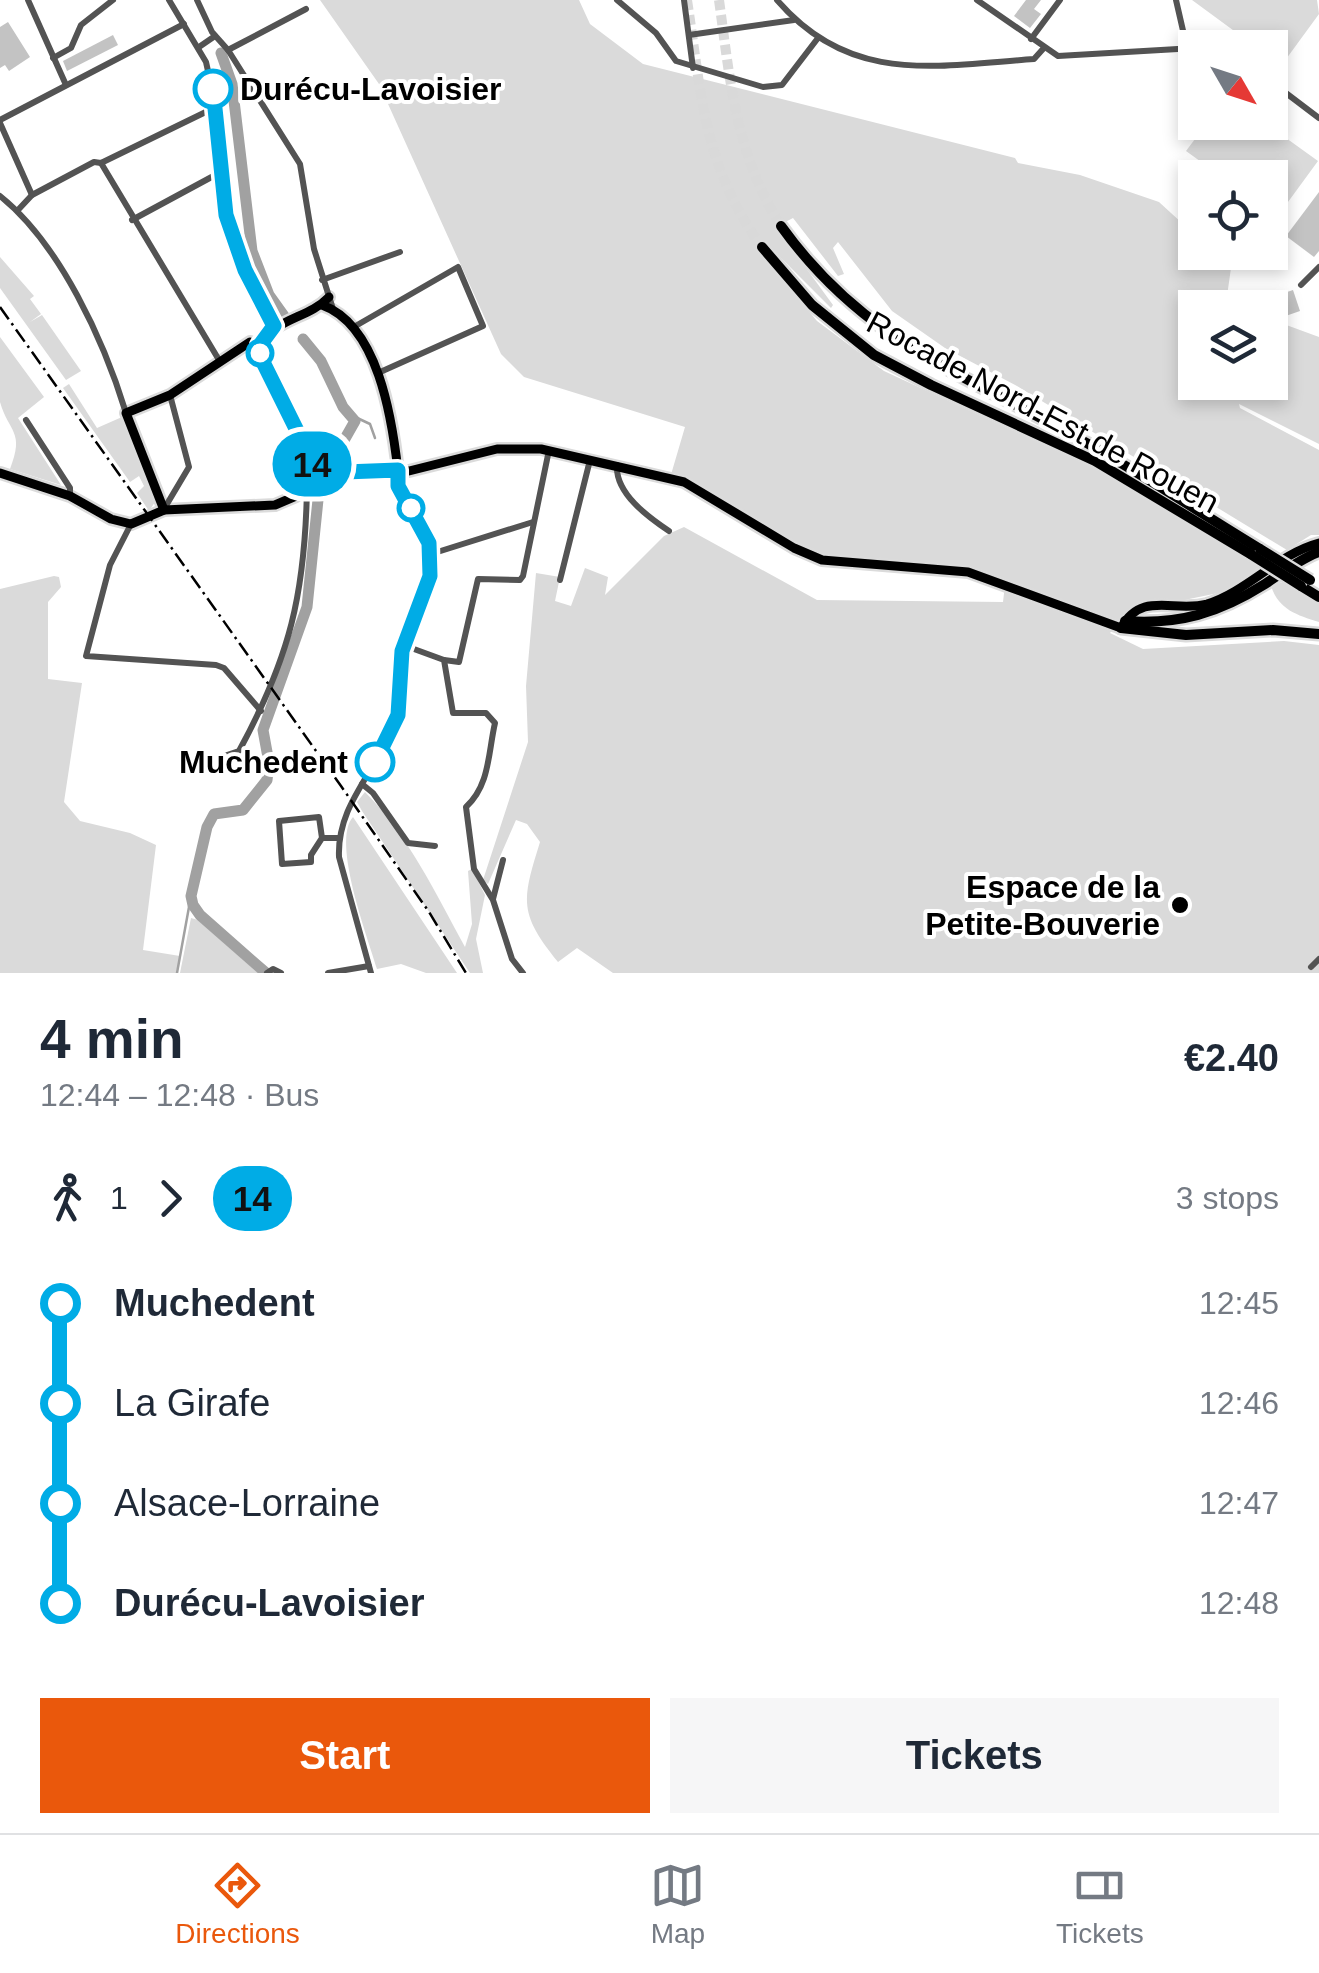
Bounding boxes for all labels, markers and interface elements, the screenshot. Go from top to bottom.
north arrow [1178,30,1288,140]
map controls [1178,30,1288,400]
marker: Durécu-Lavoisier [194,70,232,108]
place label: Durécu-Lavoisier [240,71,501,107]
button: locate [1178,160,1288,270]
button: layers [1178,290,1288,400]
street label: Rocade Nord-Est de Rouen [861,304,1225,520]
unlabelled marker [247,340,273,366]
line badge: 14 [267,432,357,496]
text: 14 [293,445,331,484]
unlabelled marker [398,495,424,521]
marker: Muchedent [356,743,394,781]
place label: Muchedent [179,744,348,780]
place label: Espace de la Petite-Bouverie [925,869,1160,942]
marker: Espace de la Petite-Bouverie [1169,894,1191,916]
text: 4 min [40,1008,184,1070]
text: €2.40 [1184,1037,1279,1079]
text: 12:44 – 12:48 · Bus [40,1077,319,1113]
icon: walk [40,1171,95,1226]
icon: forward [143,1171,198,1226]
text: 14 [233,1179,272,1218]
text: 1 [110,1180,128,1216]
text: 3 stops [1176,1180,1279,1216]
text: Muchedent [114,1282,315,1324]
text: 12:45 [1199,1285,1279,1321]
text: La Girafe [114,1382,270,1424]
text: 12:46 [1199,1385,1279,1421]
text: Alsace-Lorraine [114,1482,380,1524]
text: 12:47 [1199,1485,1279,1521]
text: Durécu-Lavoisier [114,1582,424,1624]
text: 12:48 [1199,1585,1279,1621]
button: Start [40,1698,650,1813]
button: Tickets [670,1698,1279,1813]
tab: Directions [175,1858,300,1950]
tab: Map [650,1858,705,1950]
tab: Tickets [1056,1858,1144,1950]

